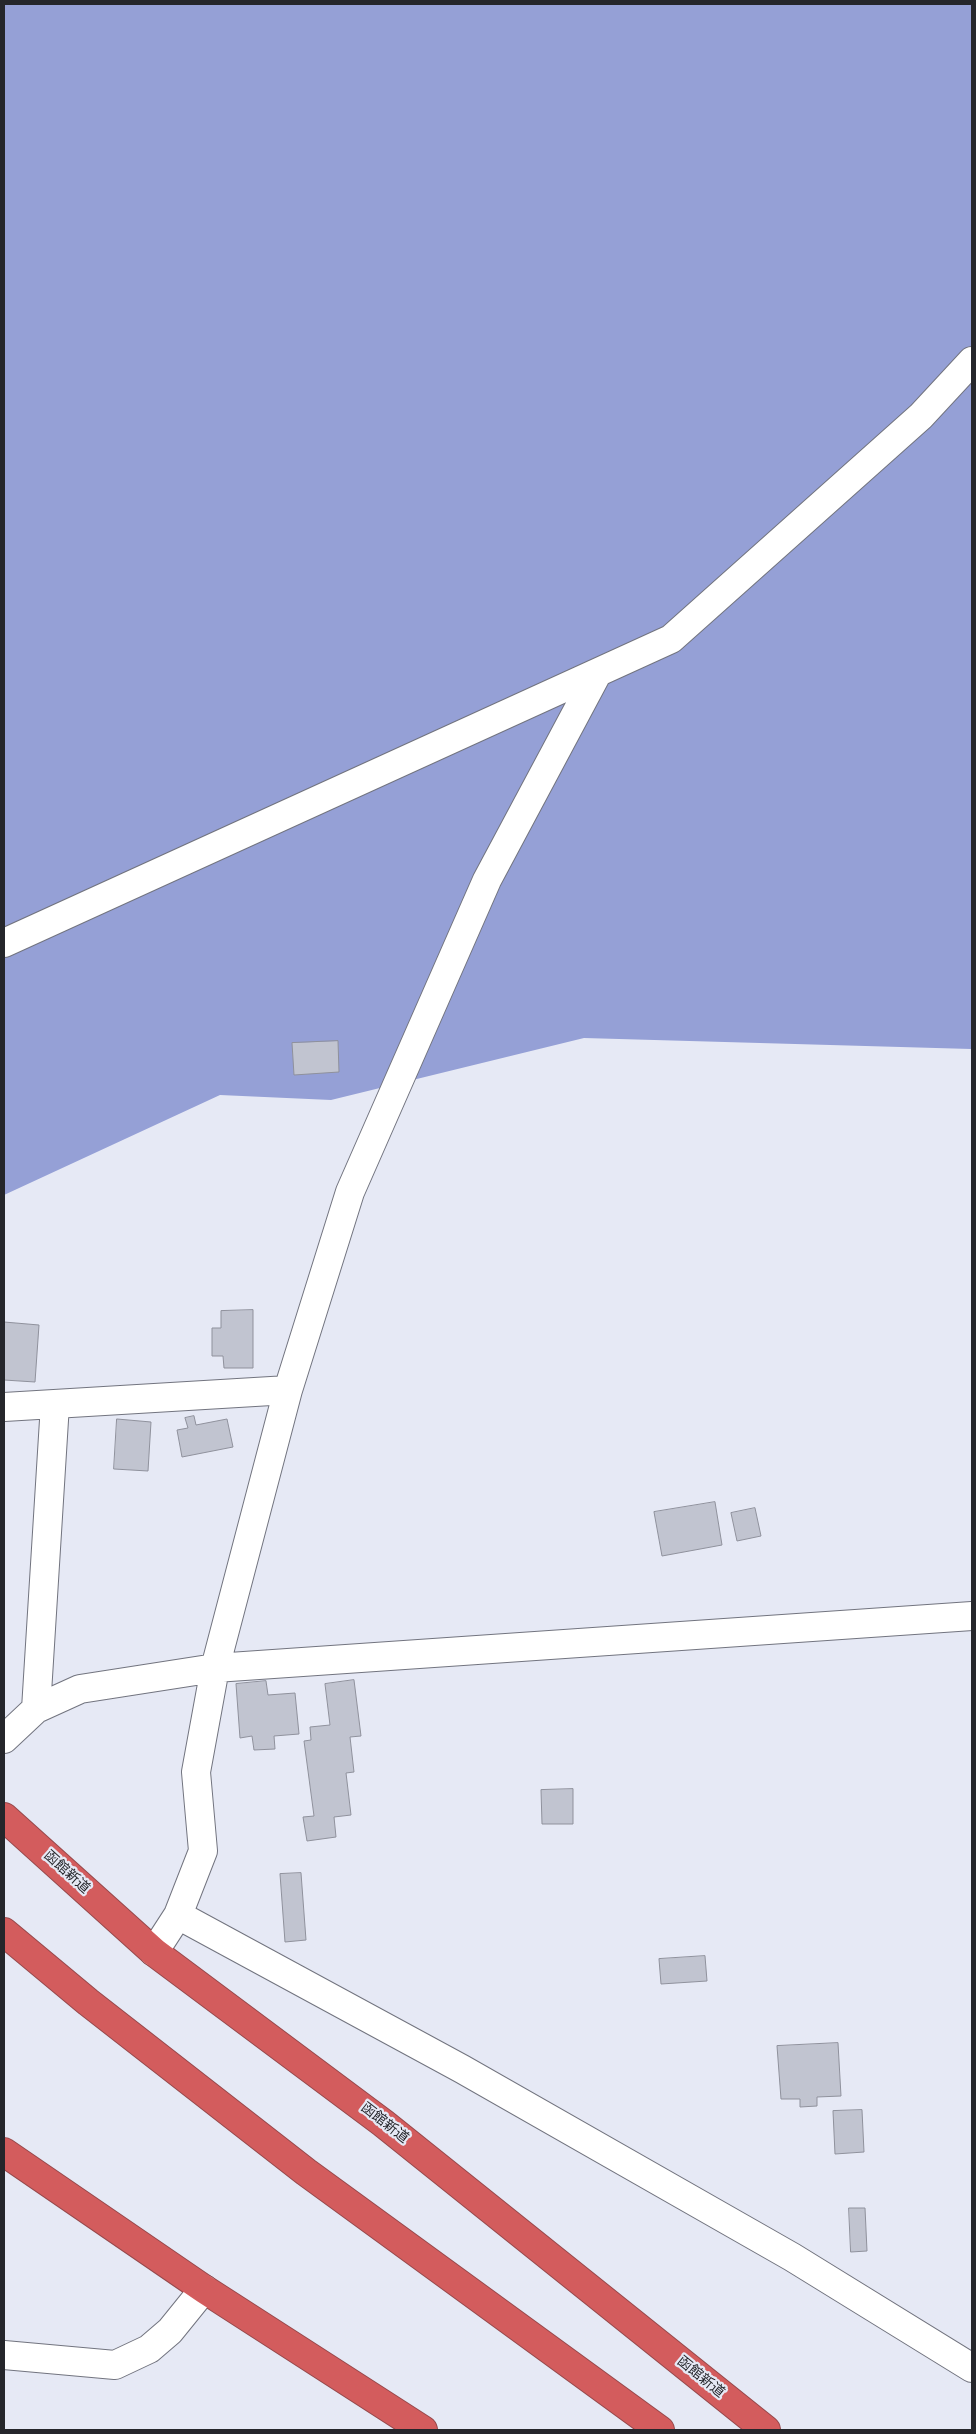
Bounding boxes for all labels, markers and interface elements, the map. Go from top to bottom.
street label: 函館新道 [40,1848,92,1898]
street label: 函館新道 [357,2100,411,2148]
street label: 函館新道 [673,2354,727,2402]

